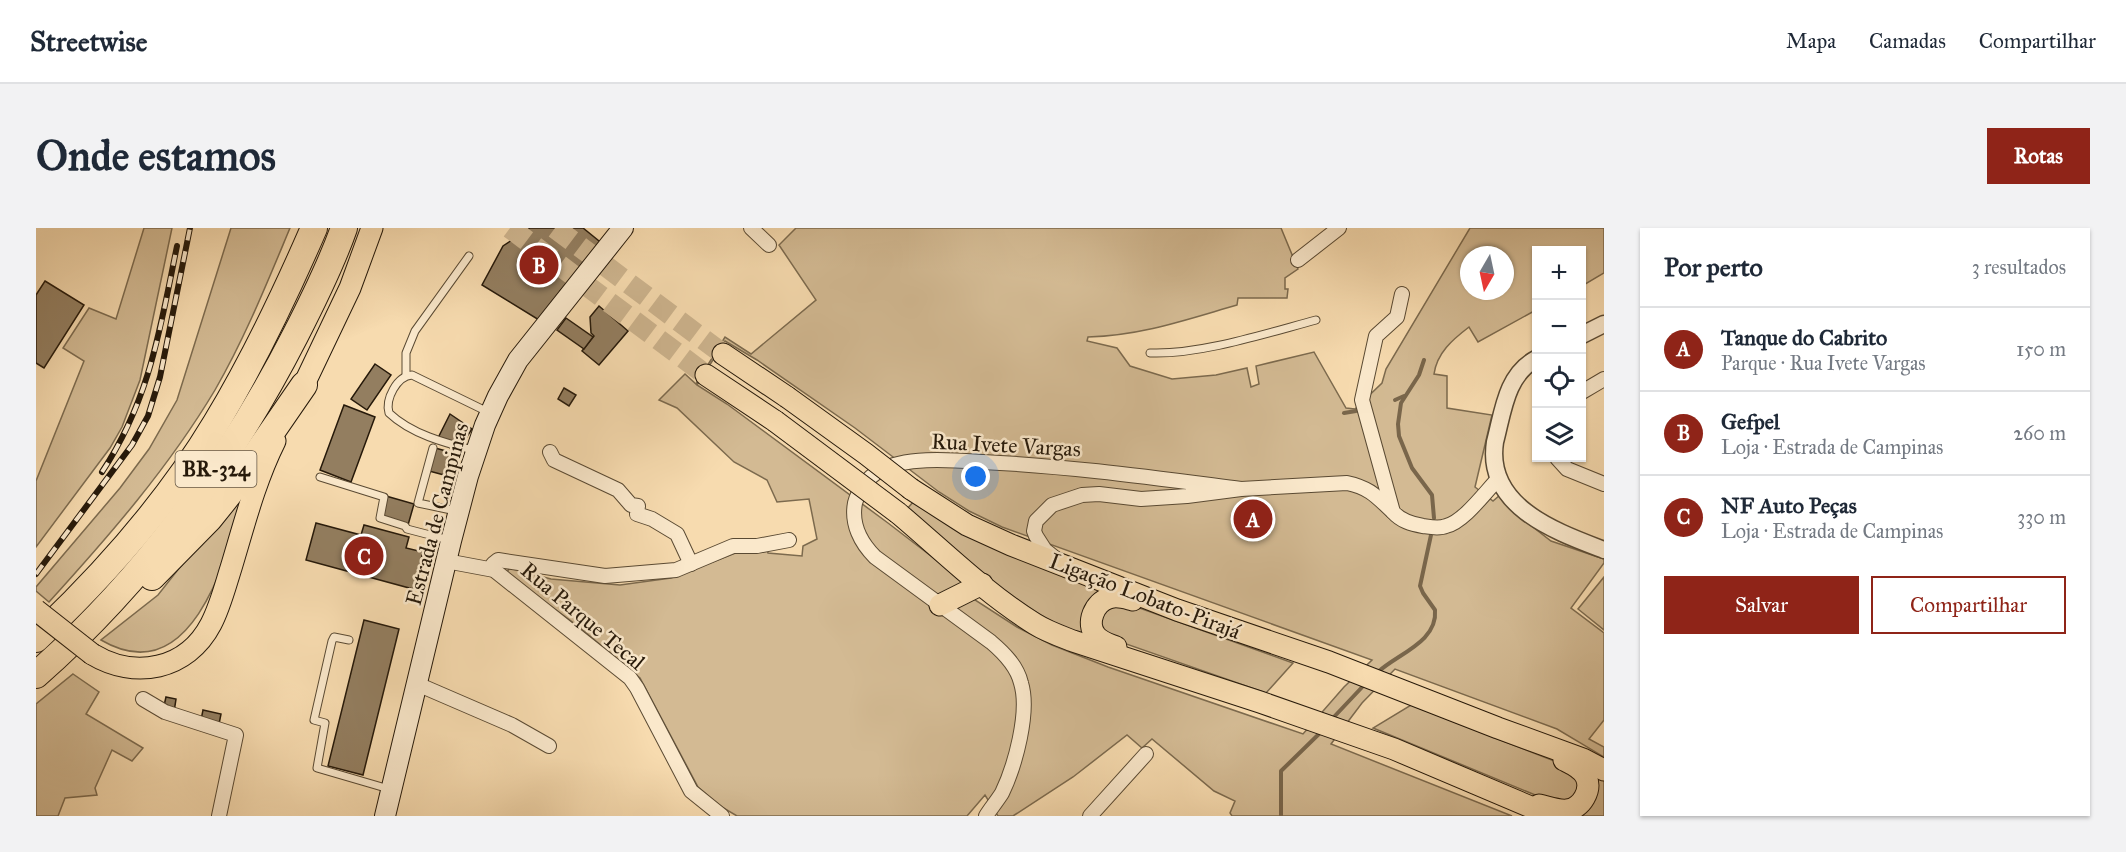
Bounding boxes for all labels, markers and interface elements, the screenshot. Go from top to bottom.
text: Streetwise [30,24,147,59]
text: Mapa [1786,28,1836,54]
text: Camadas [1869,28,1946,54]
text: Compartilhar [1979,28,2096,54]
button: Rotas [1987,128,2090,184]
text: Onde estamos [36,130,276,182]
pin: B [520,243,558,288]
north arrow [1460,246,1514,300]
map controls [1532,246,1586,462]
button: + [1532,246,1586,300]
text: Por perto [1664,251,1763,283]
text: 3 resultados [1972,255,2066,279]
button: − [1532,300,1586,354]
text: Tanque do Cabrito [1721,324,1887,351]
text: A [1677,337,1690,361]
text: 150 m [2016,337,2066,361]
text: Parque · Rua Ivete Vargas [1721,351,1926,375]
button: locate [1532,354,1586,408]
button: layers [1532,408,1586,462]
text: Gefpel [1721,408,1780,435]
street label: Estrada de Campinas [400,420,474,608]
text: B [1677,421,1690,445]
text: 260 m [2013,421,2066,445]
street label: Rua Ivete Vargas [930,428,1082,462]
text: Loja · Estrada de Campinas [1721,435,1943,459]
road number: BR-324 [176,451,256,487]
your location [961,462,990,491]
text: NF Auto Peças [1721,492,1857,519]
pin: A [1234,496,1272,542]
text: C [1677,505,1690,529]
text: 330 m [2017,505,2066,529]
text: Loja · Estrada de Campinas [1721,519,1943,543]
pin: C [344,534,384,578]
street label: Ligação Lobato-Pirajá [1045,547,1245,645]
street label: Rua Parque Tecal [515,556,651,676]
button: Salvar [1664,576,1859,634]
button: Compartilhar [1871,576,2066,634]

